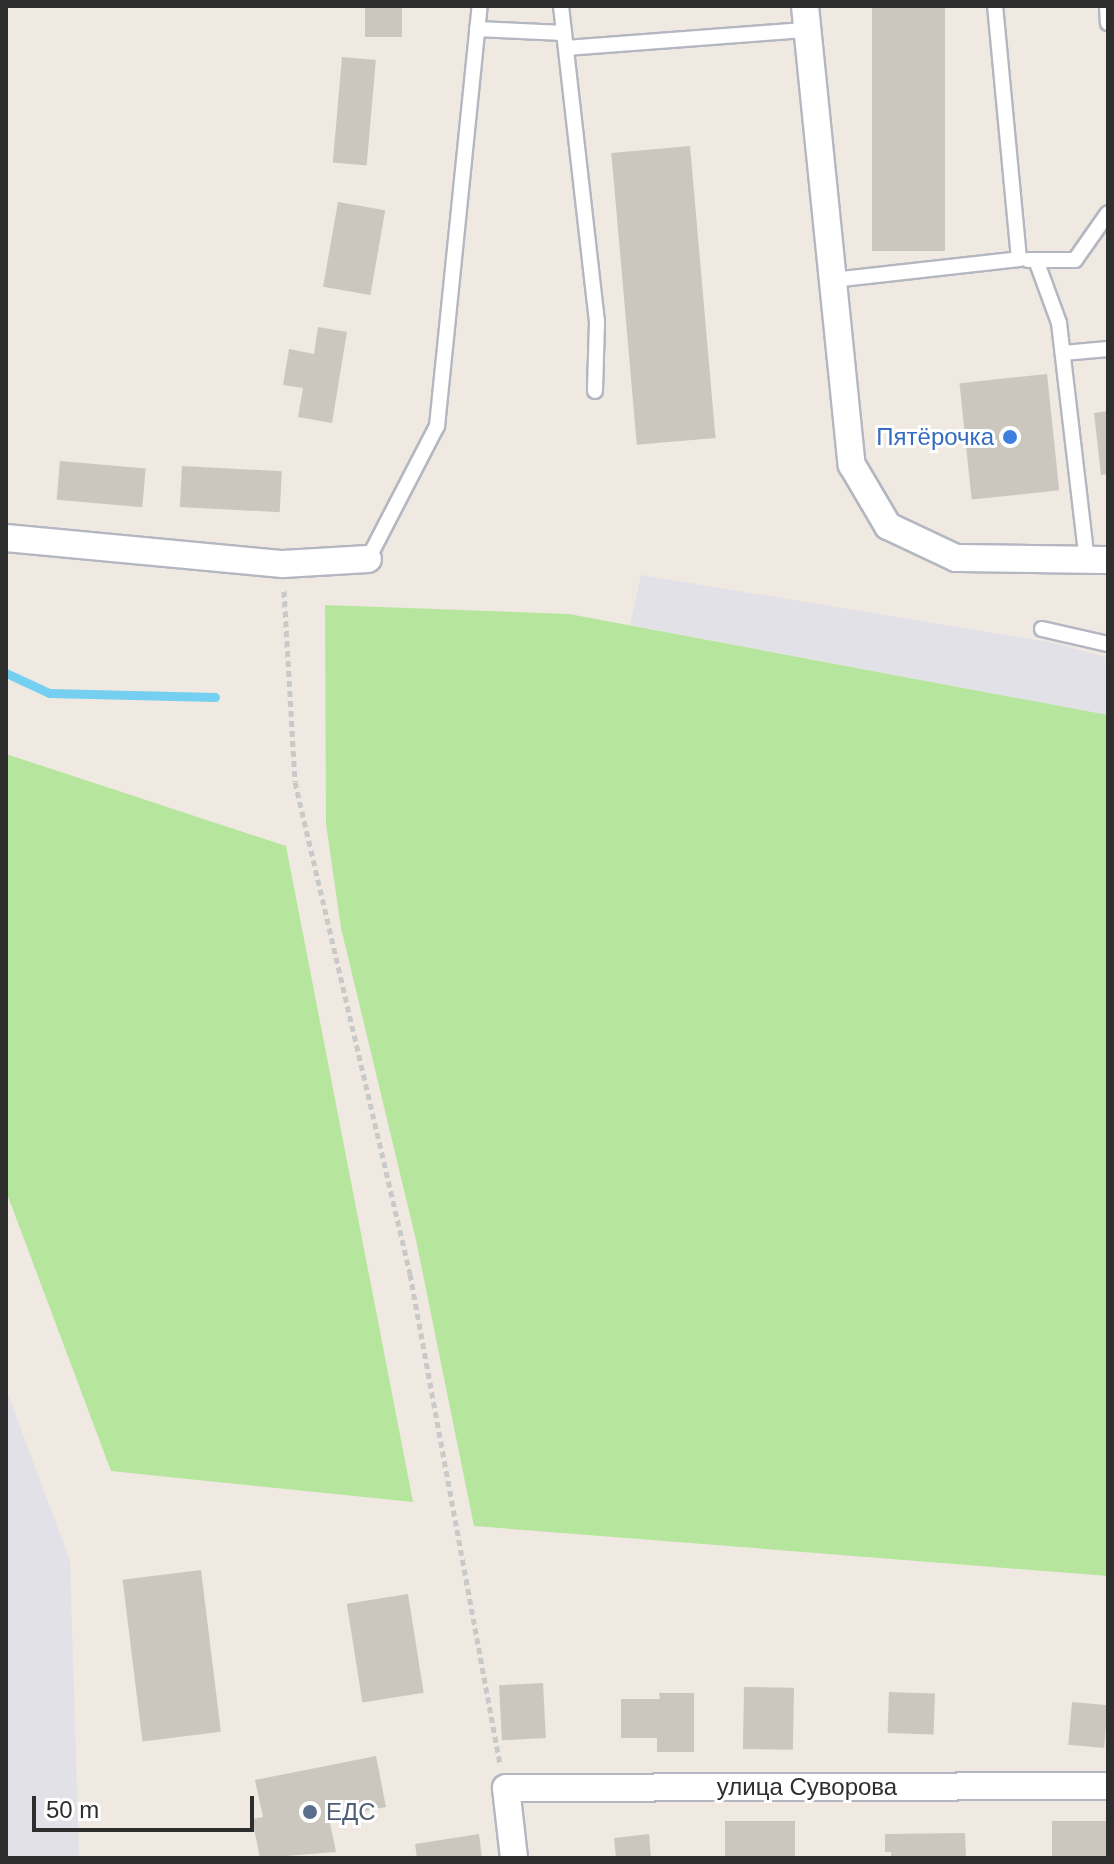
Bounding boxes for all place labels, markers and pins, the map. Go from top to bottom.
place label: Пятёрочка [876,423,994,451]
marker: Пятёрочка [1001,428,1019,446]
place label: ЕДС [326,1798,376,1826]
marker: ЕДС [301,1803,319,1821]

